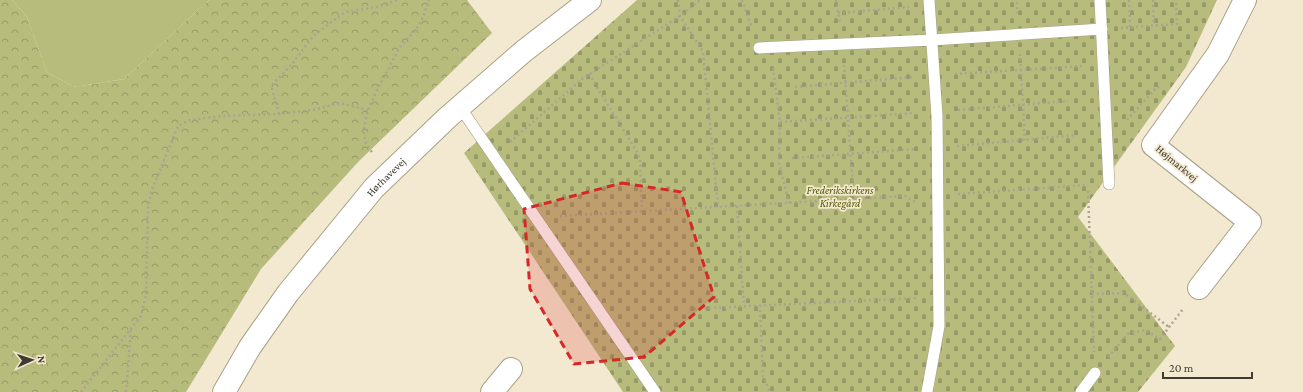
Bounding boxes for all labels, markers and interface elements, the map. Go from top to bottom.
street label: Højmarkvej [1153,142,1201,185]
street label: Hørhavevej [364,155,409,198]
park label: Frederikskirkens Kirkegård [807,184,874,210]
north arrow [12,340,52,380]
scale bar [1163,354,1252,380]
text: N [36,355,48,364]
text: 20 m [1169,361,1194,375]

